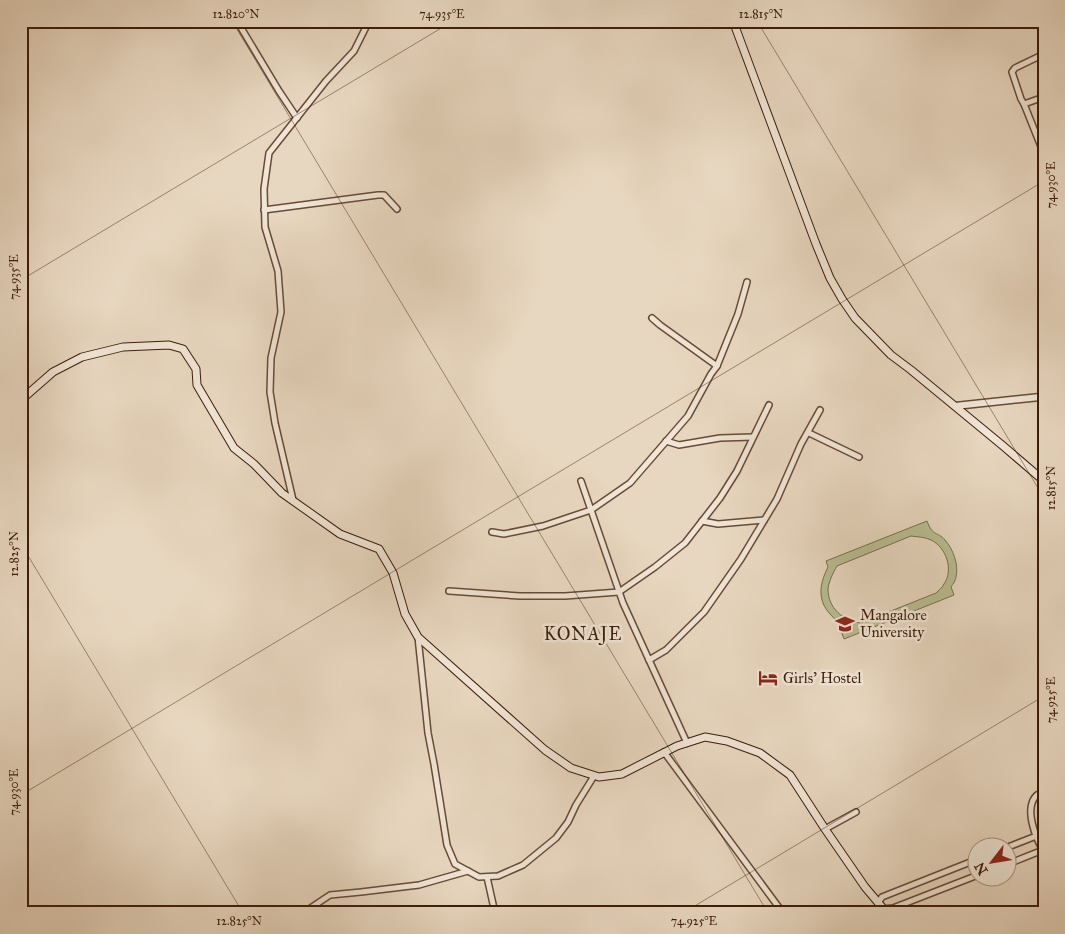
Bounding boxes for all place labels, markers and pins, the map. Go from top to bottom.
place label: Mangalore University [860,606,927,641]
school or university icon: Mangalore University [834,613,856,635]
hotel icon: Girls' Hostel [757,667,779,689]
place label: Girls' Hostel [783,669,863,687]

